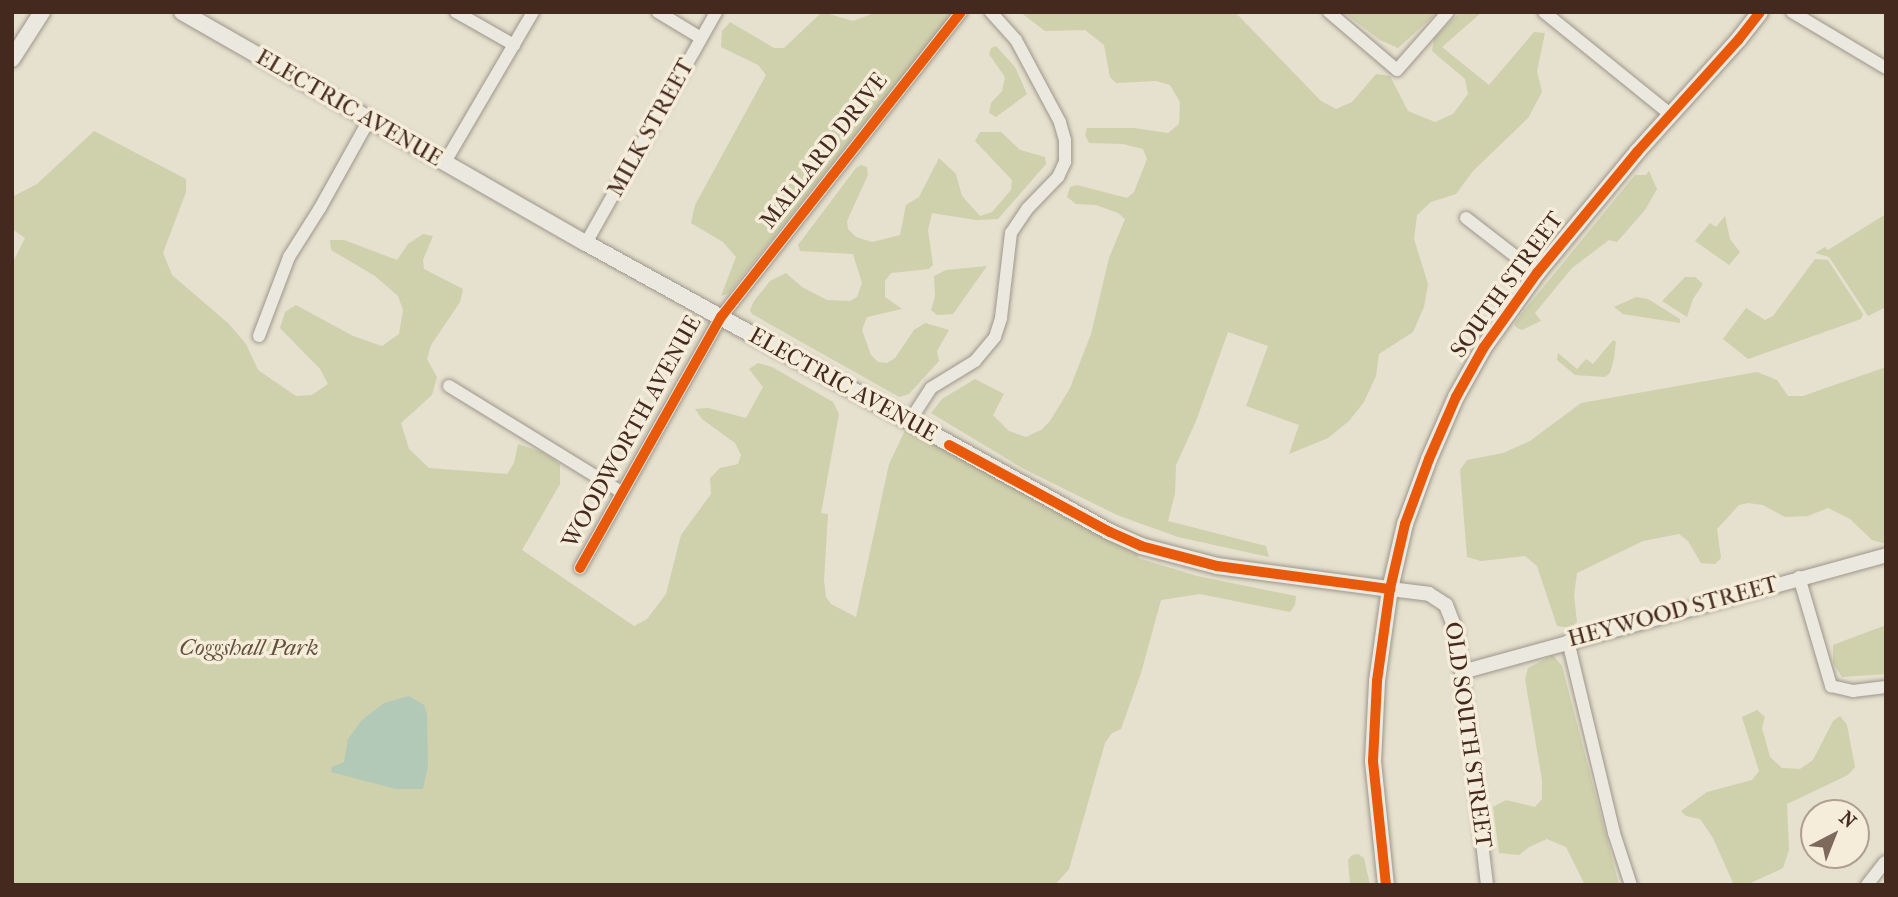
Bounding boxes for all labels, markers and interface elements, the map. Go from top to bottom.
street label: ELECTRIC AVENUE [251,43,447,173]
street label: MILK STREET [602,54,700,202]
street label: MALLARD DRIVE [755,68,893,234]
street label: SOUTH STREET [1445,207,1569,363]
street label: WOODWORTH AVENUE [557,311,707,553]
street label: ELECTRIC AVENUE [744,322,942,448]
street label: HEYWOOD STREET [1565,571,1781,653]
street label: OLD SOUTH STREET [1438,620,1498,850]
park label: Coggshall Park [179,634,319,662]
north arrow [1800,799,1870,869]
text: N [1835,807,1860,833]

